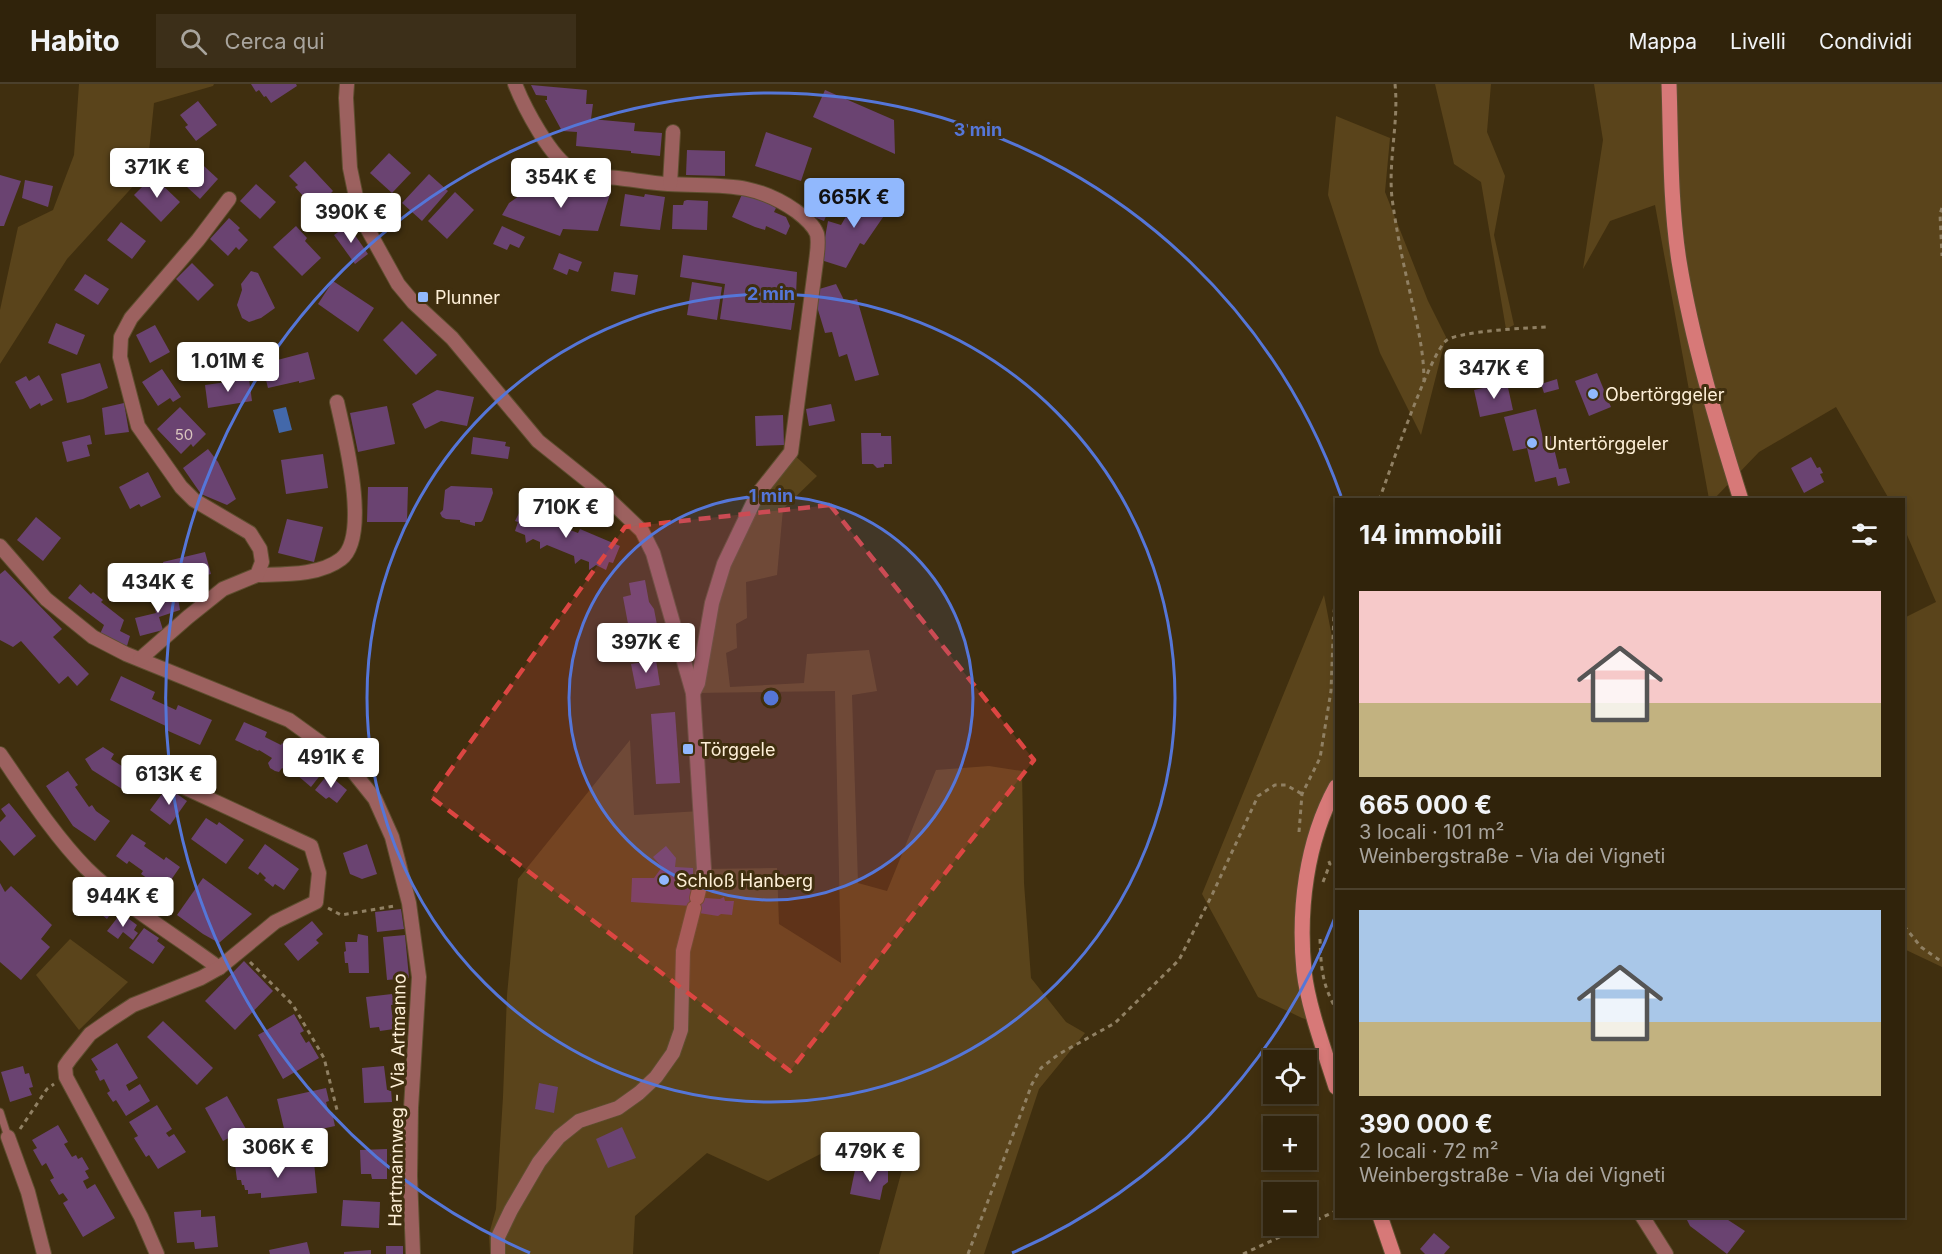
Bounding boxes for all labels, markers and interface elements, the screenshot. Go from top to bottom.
search box [156,14,576,68]
text: Habito [30,24,120,58]
icon: search [177,25,210,58]
text: Cerca qui [225,28,325,54]
text: Mappa [1629,29,1697,54]
text: Livelli [1730,29,1786,54]
text: Condividi [1819,29,1912,54]
text: 3 min [954,119,1002,140]
pin: 371K € [108,148,206,199]
text: 371K € [124,155,190,179]
pin: 354K € [512,158,610,209]
text: 354K € [525,165,597,189]
pin: 665K € [805,178,903,229]
text: 665K € [818,185,890,209]
pin: 390K € [302,193,400,244]
text: 390K € [315,200,387,224]
text: 2 min [747,283,795,304]
place label: Plunner [435,287,500,308]
marker: Plunner [416,290,430,304]
pin: 1.01M € [173,342,283,393]
text: 1.01M € [191,349,265,373]
pin: 347K € [1445,349,1543,400]
text: 347K € [1459,356,1529,380]
place label: Obertörggeler [1605,384,1725,405]
marker: Obertörggeler [1586,387,1600,401]
house number: 50 [175,425,193,444]
place label: Untertörggeler [1544,433,1669,454]
marker: Untertörggeler [1525,436,1539,450]
text: 1 min [749,485,793,506]
pin: 710K € [517,488,615,539]
text: 710K € [533,495,599,519]
icon: filters [1848,518,1881,551]
text: 14 immobili [1359,519,1502,550]
pin: 434K € [109,563,207,614]
text: 434K € [122,570,194,594]
pin: 397K € [597,623,695,674]
text: 397K € [611,630,681,654]
icon: home [1566,630,1674,738]
centre of rings [761,688,781,708]
pin: 491K € [282,738,380,789]
place label: Törggele [700,739,775,760]
marker: Törggele [681,742,695,756]
text: 491K € [297,745,365,769]
pin: 613K € [120,755,218,806]
text: 613K € [135,762,203,786]
text: 665 000 € [1359,789,1492,820]
text: 3 locali · 101 m² [1359,820,1504,844]
text: Weinbergstraße - Via dei Vigneti [1359,844,1665,868]
place label: Schloß Hanberg [676,870,813,891]
marker: Schloß Hanberg [657,873,671,887]
pin: 944K € [74,877,172,928]
text: 944K € [87,884,159,908]
icon: home [1566,949,1674,1057]
street label: Hartmannweg - Via Artmanno [384,973,410,1227]
map controls [1263,1050,1317,1236]
button: locate [1263,1050,1317,1104]
text: 390 000 € [1359,1108,1493,1139]
button: + [1263,1116,1317,1170]
pin: 306K € [229,1128,327,1179]
pin: 479K € [821,1132,919,1183]
text: 306K € [242,1135,314,1159]
text: 479K € [835,1139,905,1163]
text: 2 locali · 72 m² [1359,1139,1499,1163]
text: Weinbergstraße - Via dei Vigneti [1359,1163,1665,1187]
button: − [1263,1182,1317,1236]

